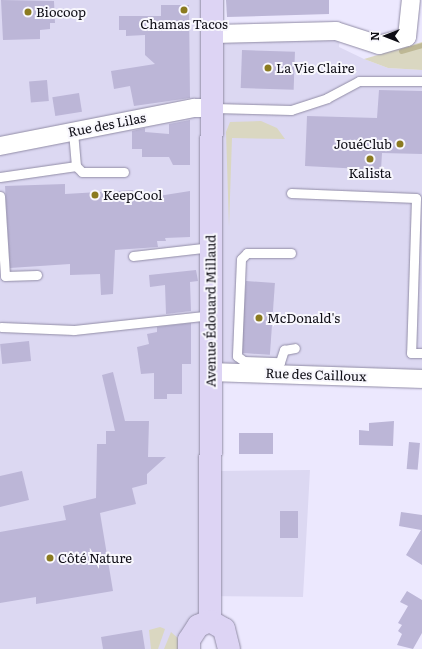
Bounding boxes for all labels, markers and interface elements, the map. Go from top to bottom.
place label: Biocoop [36,4,86,20]
marker: Chamas Tacos [179,5,189,15]
marker: Biocoop [23,7,33,17]
place label: Chamas Tacos [140,16,228,32]
north arrow [366,16,406,56]
text: N [366,31,382,41]
place label: La Vie Claire [276,60,354,76]
marker: La Vie Claire [263,63,273,73]
street label: Rue des Lilas [67,110,147,140]
place label: JouéClub [334,136,392,152]
marker: JouéClub [395,139,405,149]
marker: Kalista [365,154,375,164]
place label: Kalista [348,165,392,181]
place label: KeepCool [103,187,162,203]
marker: KeepCool [90,190,100,200]
street label: Avenue Édouard Millaud [203,235,219,387]
place label: McDonald's [267,310,340,326]
marker: McDonald's [254,313,264,323]
street label: Rue des Cailloux [265,365,367,385]
place label: Côté Nature [58,550,132,566]
marker: Côté Nature [45,553,55,563]

